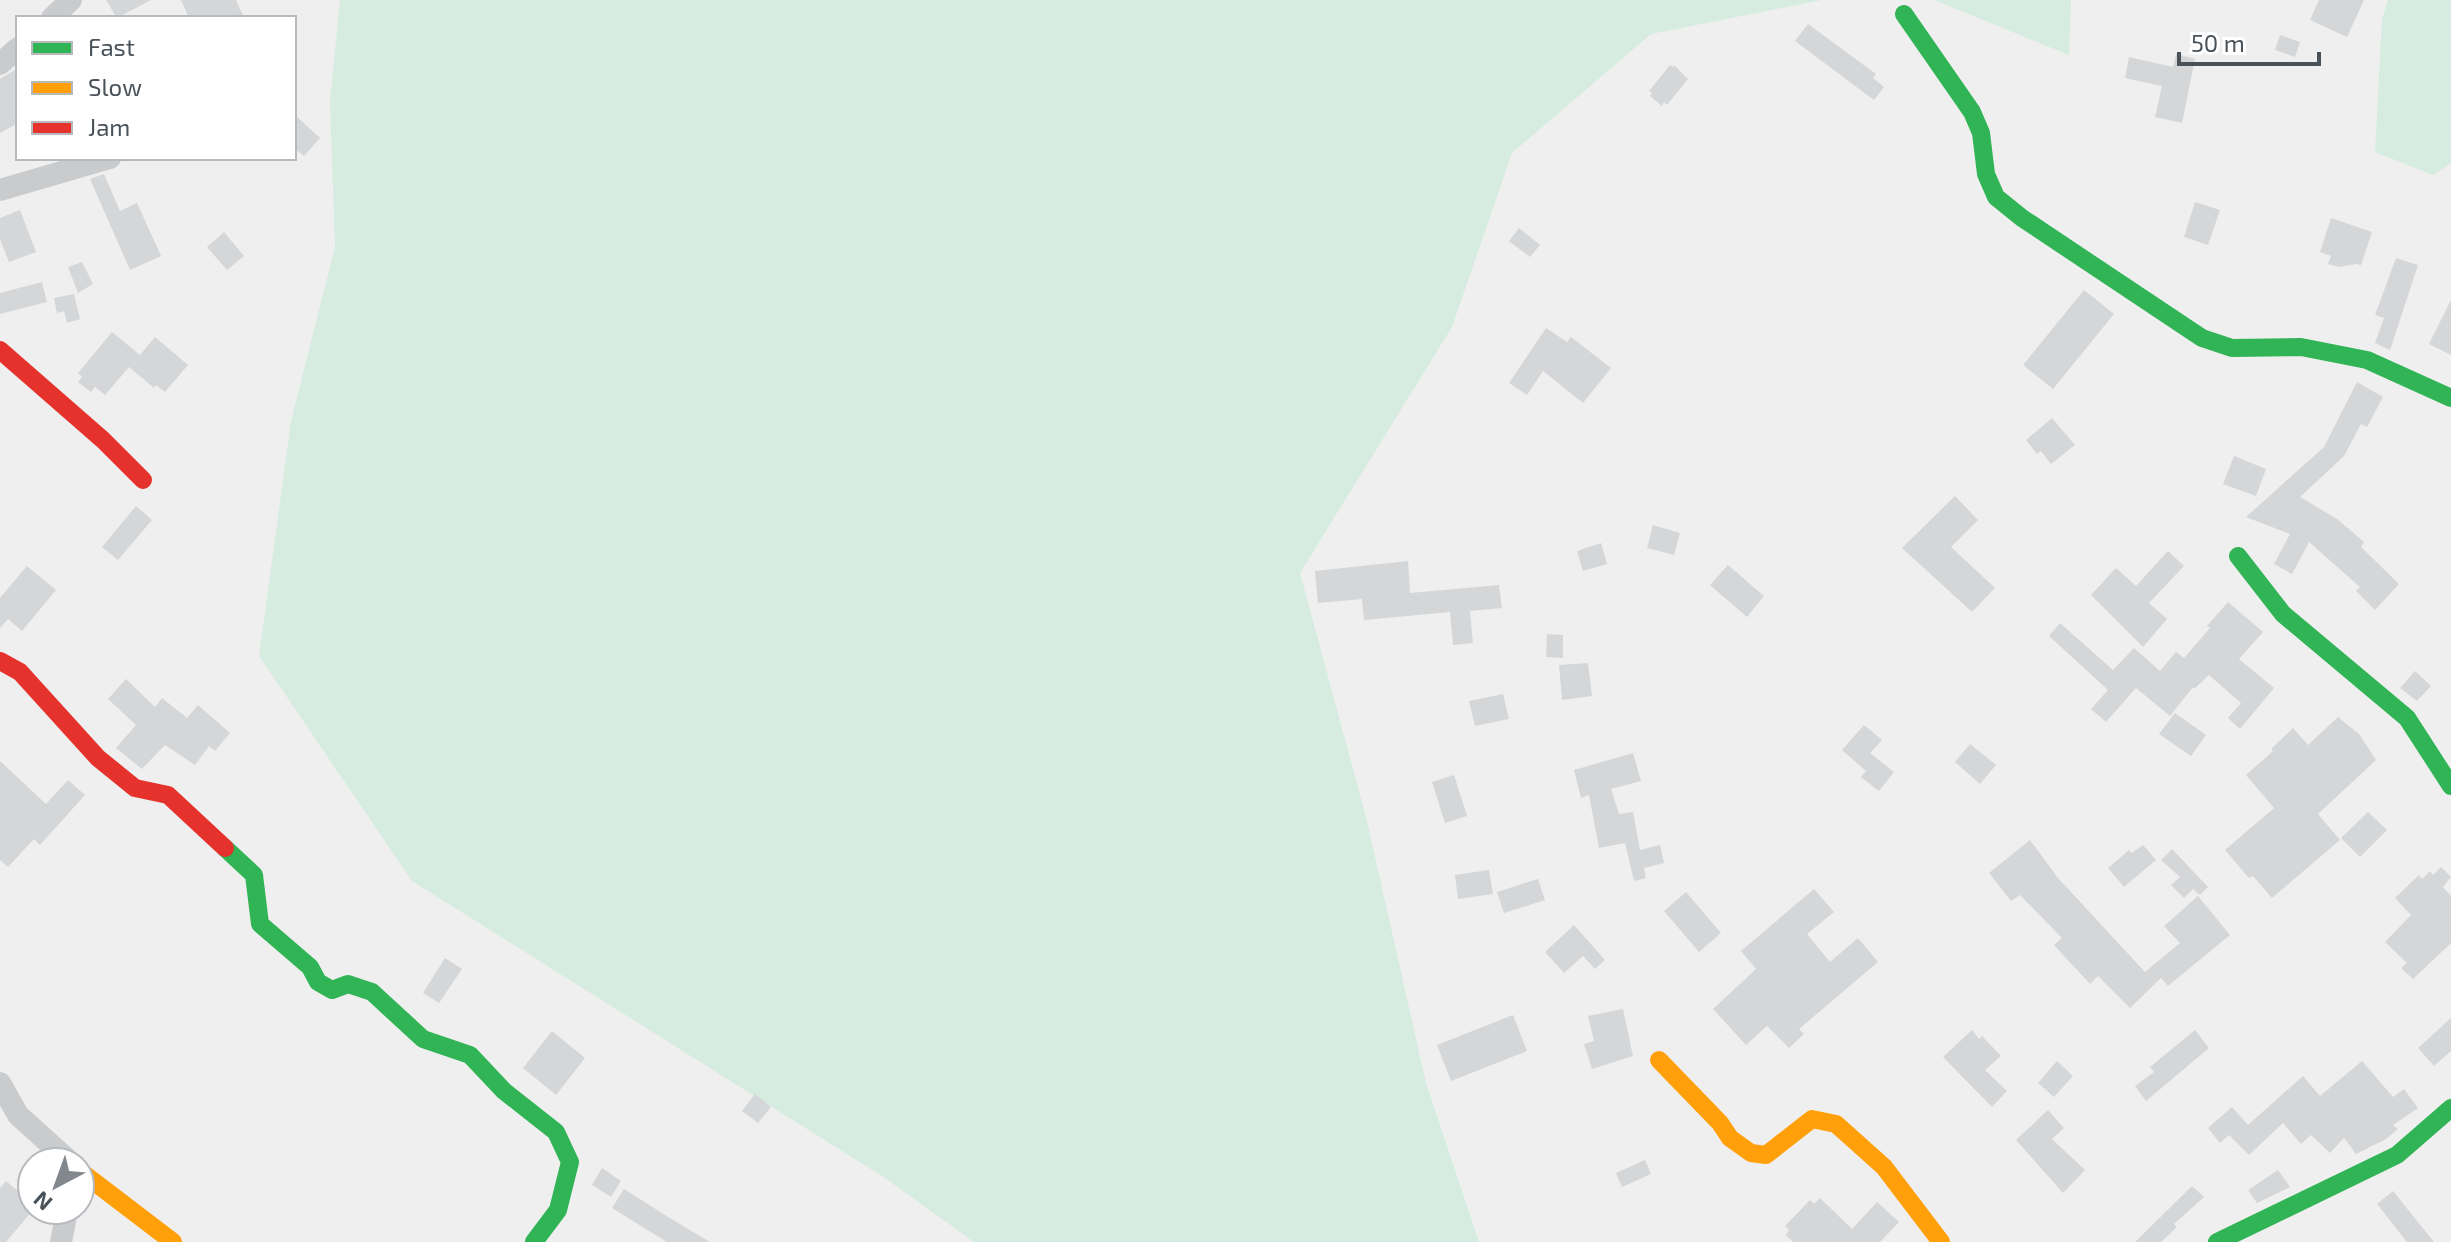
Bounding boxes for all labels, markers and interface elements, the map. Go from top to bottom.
legend [16,16,296,160]
scale bar [2179,16,2319,66]
text: 50 m [2191,28,2245,57]
text: Fast [88,32,135,61]
text: Slow [88,72,142,101]
text: Jam [88,112,130,141]
north arrow [16,1146,96,1226]
text: N [28,1187,57,1217]

